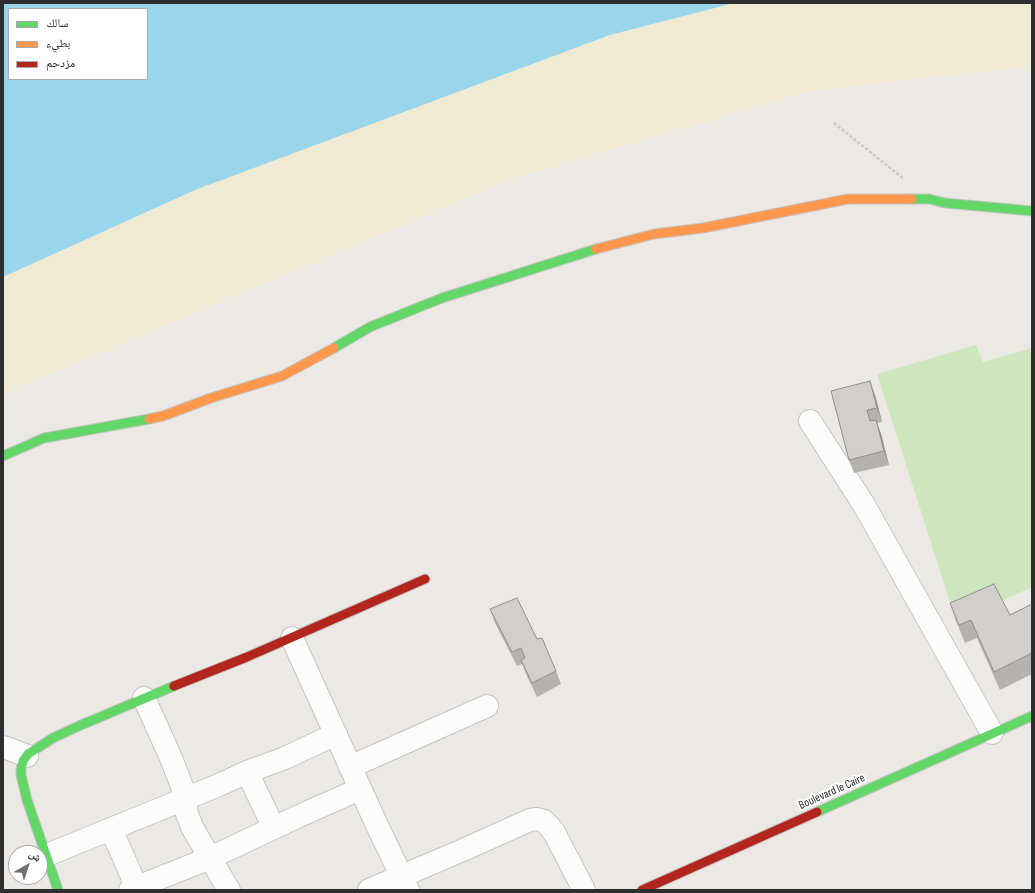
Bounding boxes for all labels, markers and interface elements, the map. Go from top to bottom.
legend [8,8,148,80]
text: سالك [46,16,68,31]
text: بطيء [46,36,70,51]
text: مزدحم [46,56,75,71]
street label: Boulevard le Caire [797,771,867,813]
north arrow [8,845,48,885]
text: ش [27,847,44,865]

